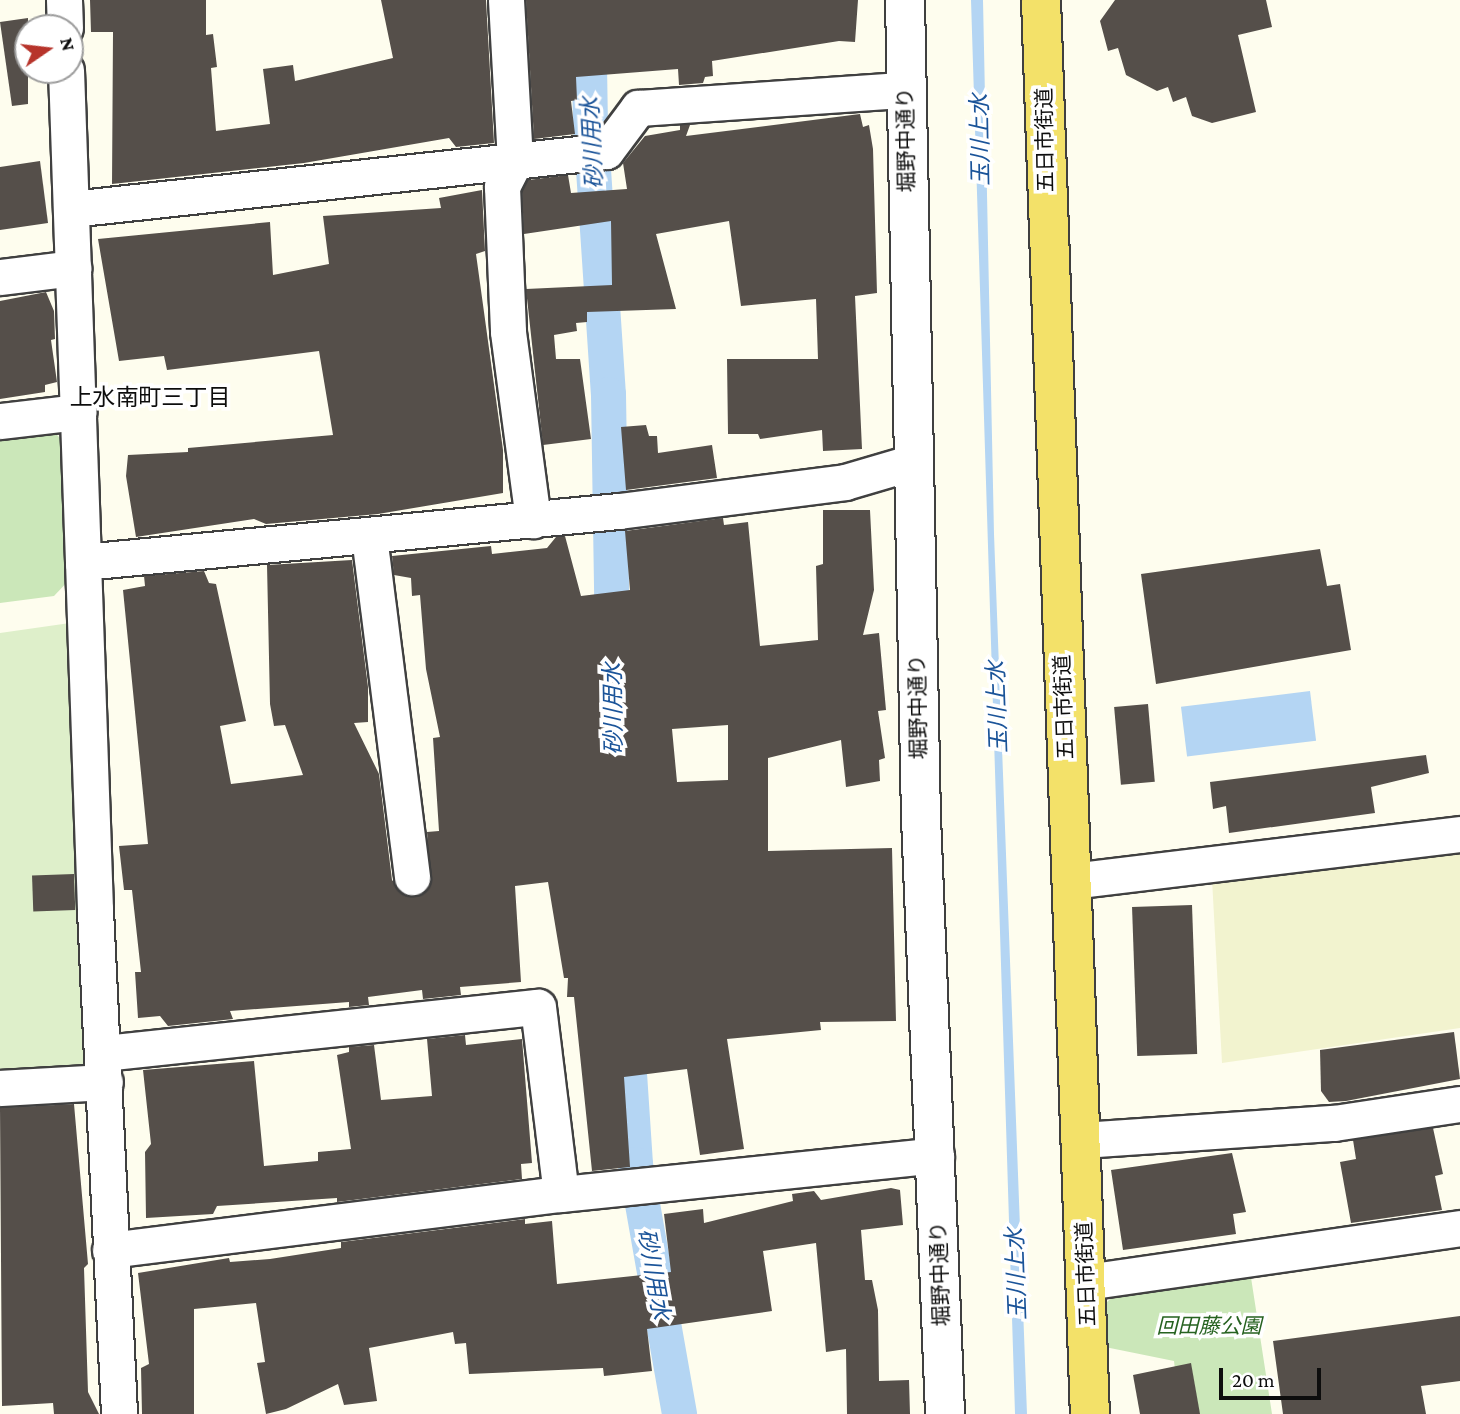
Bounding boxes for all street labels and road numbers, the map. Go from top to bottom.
street label: 堀野中通り [892,87,920,193]
street label: 五日市街道 [1031,87,1059,193]
street label: 堀野中通り [904,654,932,760]
street label: 五日市街道 [1050,654,1078,760]
street label: 堀野中通り [926,1221,954,1327]
street label: 五日市街道 [1072,1221,1100,1327]

